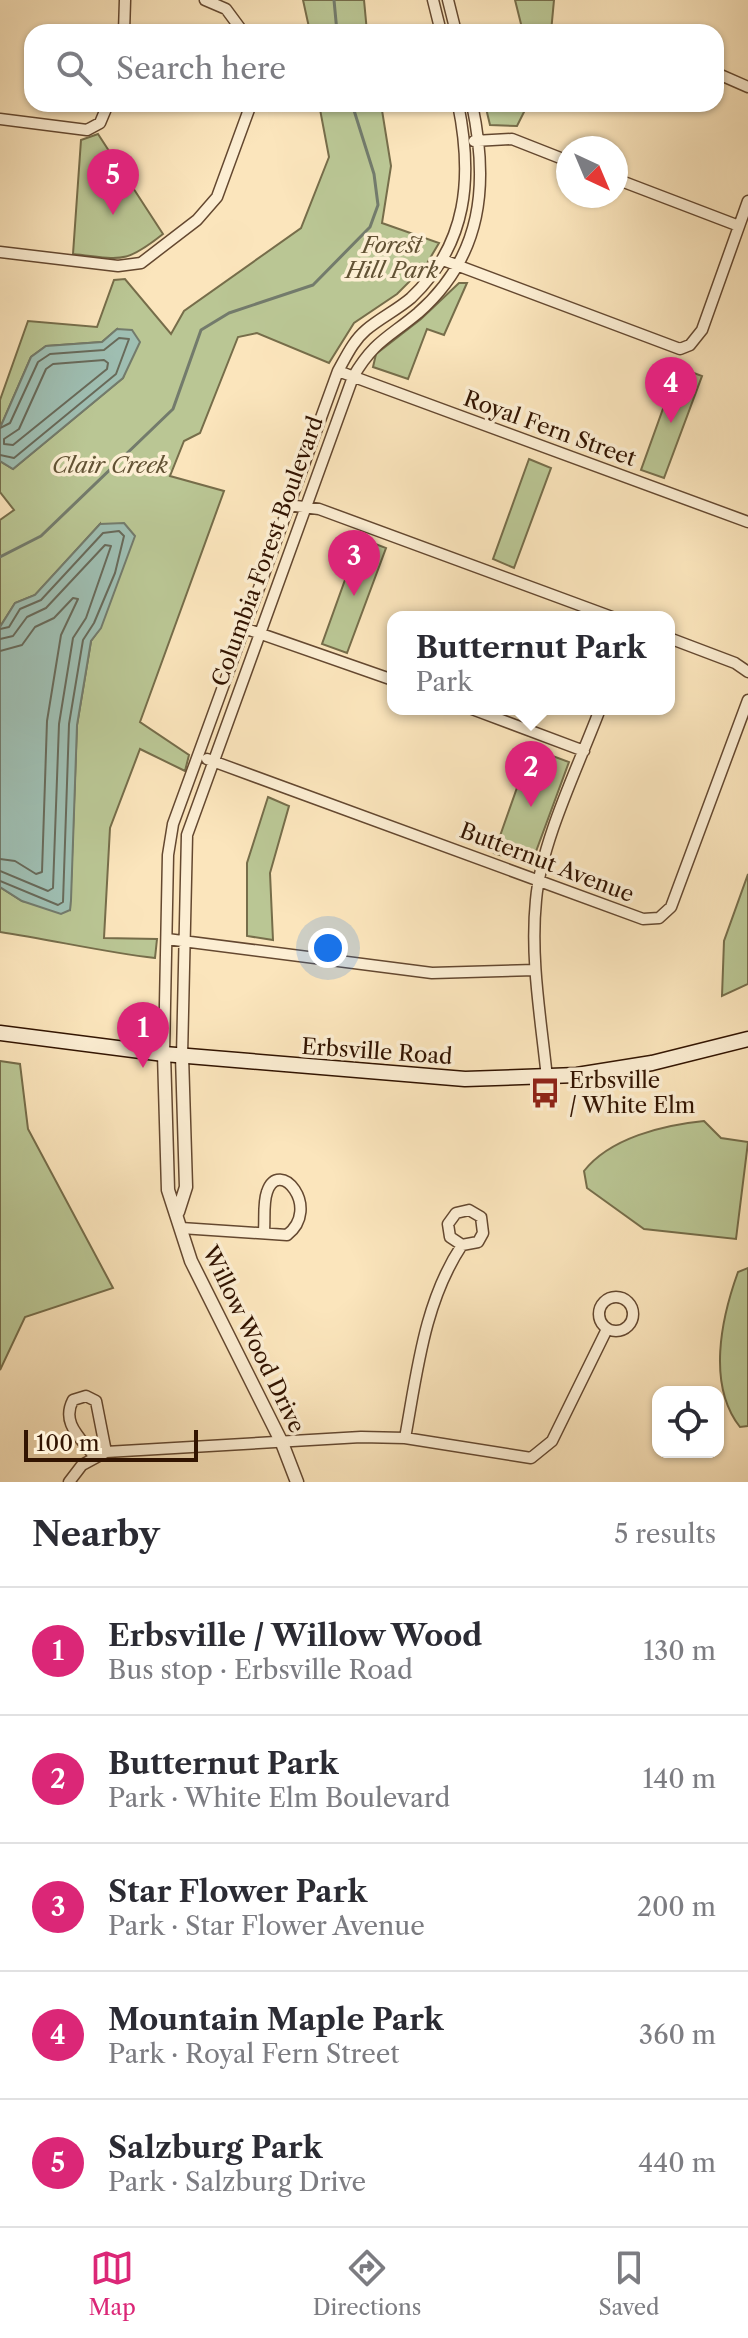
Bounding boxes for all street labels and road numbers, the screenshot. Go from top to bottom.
street label: Royal Fern Street [460,385,640,472]
street label: Columbia Forest Boulevard [206,412,329,690]
street label: Butternut Avenue [456,817,638,908]
street label: Erbsville Road [301,1033,453,1070]
street label: Willow Wood Drive [196,1240,311,1437]

